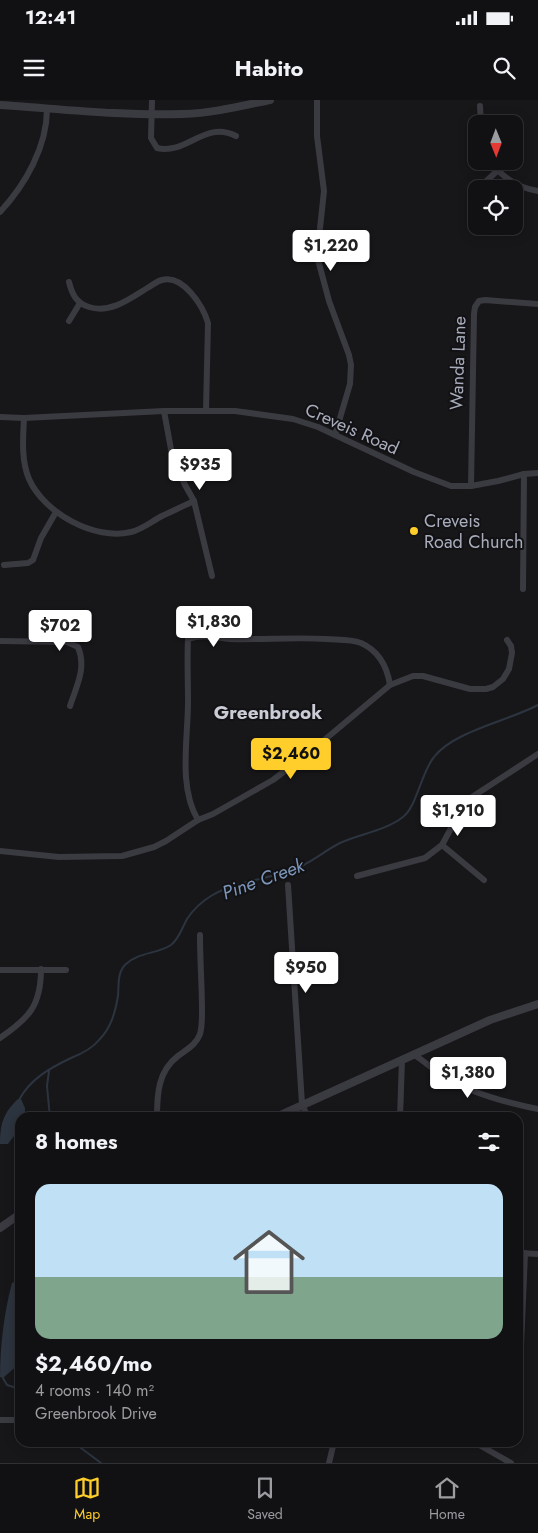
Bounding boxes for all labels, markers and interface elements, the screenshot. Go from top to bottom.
text: 12:41 [25,4,76,31]
text: Habito [235,52,303,84]
icon: menu [20,54,48,82]
icon: search [490,54,518,82]
north arrow [468,115,522,170]
map controls [468,115,523,235]
button: locate [468,180,523,235]
pin: $1,220 [290,230,372,272]
text: $1,220 [304,234,358,257]
street label: Wanda Lane [443,316,473,410]
street label: Creveis Road [301,397,403,461]
pin: $935 [170,448,230,491]
text: $935 [180,453,220,476]
place label: Creveis Road Church [424,508,523,555]
marker: Creveis Road Church [408,525,420,537]
pin: $1,830 [173,606,255,648]
pin: $702 [30,610,90,652]
text: $1,830 [187,610,241,633]
text: $702 [40,614,80,637]
district label: Greenbrook [214,699,322,726]
pin: $2,460 [250,738,332,780]
text: $2,460 [262,742,320,765]
pin: $1,910 [417,794,499,837]
text: $1,910 [432,799,484,822]
water label: Pine Creek [218,851,309,906]
pin: $950 [276,952,336,994]
text: $950 [285,956,327,979]
pin: $1,380 [427,1056,509,1099]
text: $1,380 [441,1061,495,1084]
text: 8 homes [35,1127,118,1157]
icon: filters [475,1128,503,1156]
icon: home [224,1217,314,1307]
text: $2,460/mo [35,1349,152,1379]
text: 4 rooms · 140 m² [35,1379,154,1402]
text: Greenbrook Drive [35,1402,157,1425]
tab: Map [73,1474,101,1524]
tab: Saved [247,1474,283,1524]
tab: Home [429,1474,465,1524]

